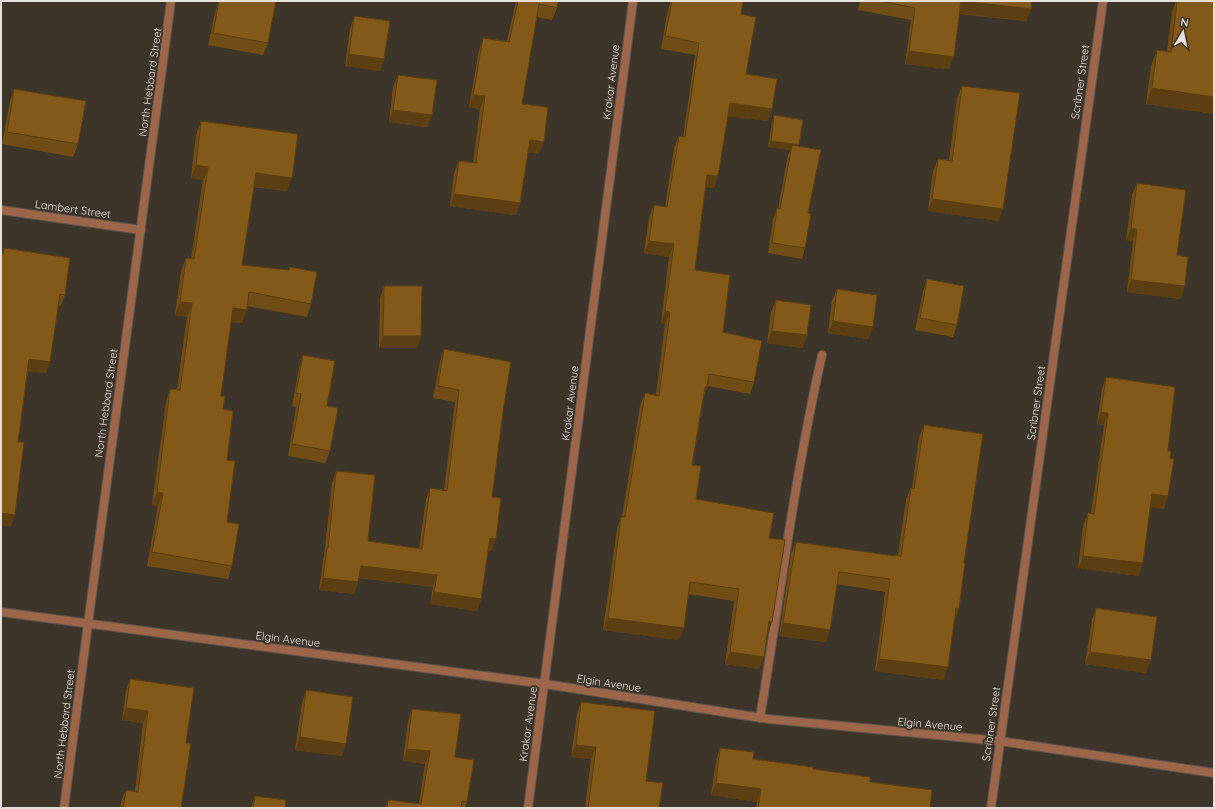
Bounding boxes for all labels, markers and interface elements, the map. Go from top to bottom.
north arrow [1163,12,1203,52]
text: N [1179,15,1190,30]
street label: North Hebbard Street [135,26,165,137]
street label: Krakar Avenue [599,44,623,120]
street label: Scribner Street [1068,44,1092,120]
street label: Lambert Street [34,197,112,221]
street label: North Hebbard Street [91,347,121,458]
street label: Krakar Avenue [558,365,582,441]
street label: Scribner Street [1024,365,1048,441]
street label: Elgin Avenue [255,628,321,650]
street label: North Hebbard Street [50,668,78,779]
street label: Elgin Avenue [576,671,642,695]
street label: Krakar Avenue [516,686,540,762]
street label: Scribner Street [979,686,1003,762]
street label: Elgin Avenue [897,714,963,734]

